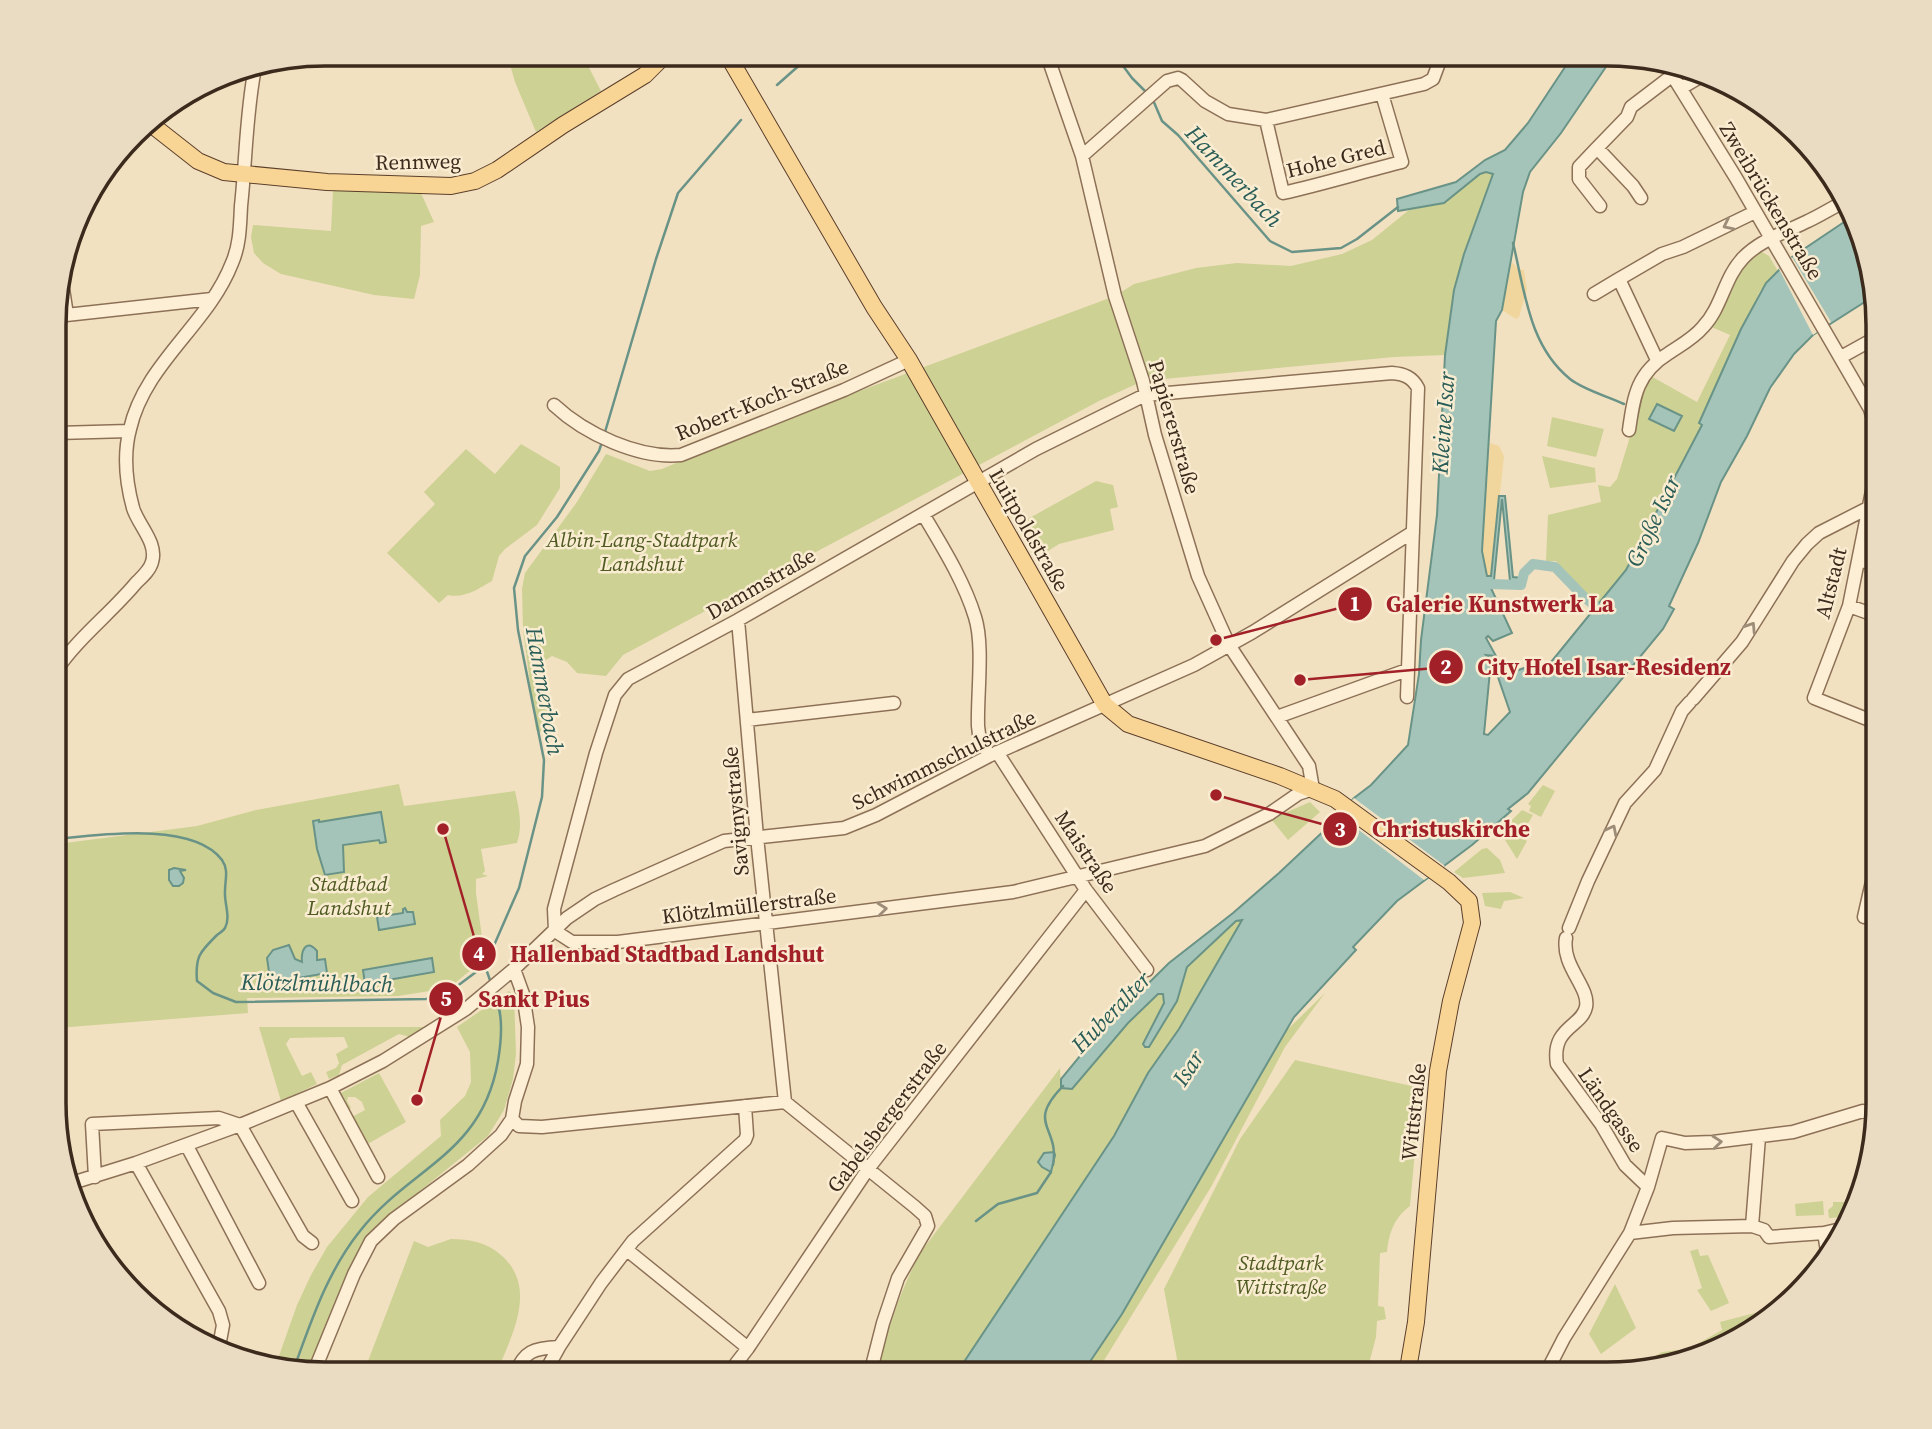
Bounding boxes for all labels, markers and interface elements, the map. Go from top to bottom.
street label: Zweibrückenstraße [1713,116,1830,285]
water label: Hammerbach [1177,117,1290,235]
street label: Hohe Gred [1283,132,1389,185]
street label: Rennweg [375,146,461,177]
one-way arrow [1723,217,1735,231]
street label: Robert-Koch-Straße [671,352,853,448]
street label: Papiererstraße [1141,356,1207,497]
water label: Kleine Isar [1423,370,1463,476]
street label: Luitpoldstraße [983,463,1076,597]
water label: Große Isar [1618,469,1688,572]
park label: Albin-Lang-Stadtpark Landshut [546,525,738,578]
street label: Dammstraße [701,541,821,627]
street label: Altstadt [1808,544,1853,622]
callout: Galerie Kunstwerk La [1337,582,1628,626]
text: Galerie Kunstwerk La [1386,588,1615,620]
text: 1 [1349,589,1361,618]
one-way arrow [1743,622,1756,635]
water label: Hammerbach [518,623,572,758]
callout: City Hotel Isar-Residenz [1429,645,1745,689]
text: City Hotel Isar-Residenz [1477,651,1731,683]
text: 2 [1440,652,1452,681]
street label: Schwimmschulstraße [847,702,1041,817]
street label: Savignystraße [715,745,756,877]
street label: Maistraße [1048,805,1125,899]
callout: Christuskirche [1323,807,1544,851]
text: Christuskirche [1372,813,1530,845]
text: 3 [1334,815,1346,844]
one-way arrow [1603,825,1617,837]
park label: Stadtbad Landshut [306,869,392,922]
street label: Klötzlmüllerstraße [660,880,838,931]
one-way arrow [877,902,888,917]
callout: Hallenbad Stadtbad Landshut [461,932,838,976]
text: Hallenbad Stadtbad Landshut [510,938,825,970]
text: 4 [473,939,485,968]
water label: Huberalter [1063,963,1159,1061]
water label: Klötzlmühlbach [239,966,394,1000]
callout: Sankt Pius [429,977,603,1021]
text: Sankt Pius [478,983,590,1015]
text: 5 [440,984,452,1013]
street label: Gabelsbergerstraße [820,1035,953,1198]
water label: Isar [1164,1043,1212,1093]
street label: Ländgasse [1572,1061,1651,1158]
street label: Wittstraße [1394,1062,1433,1162]
one-way arrow [1712,1135,1723,1150]
park label: Stadtpark Wittstraße [1236,1248,1327,1301]

